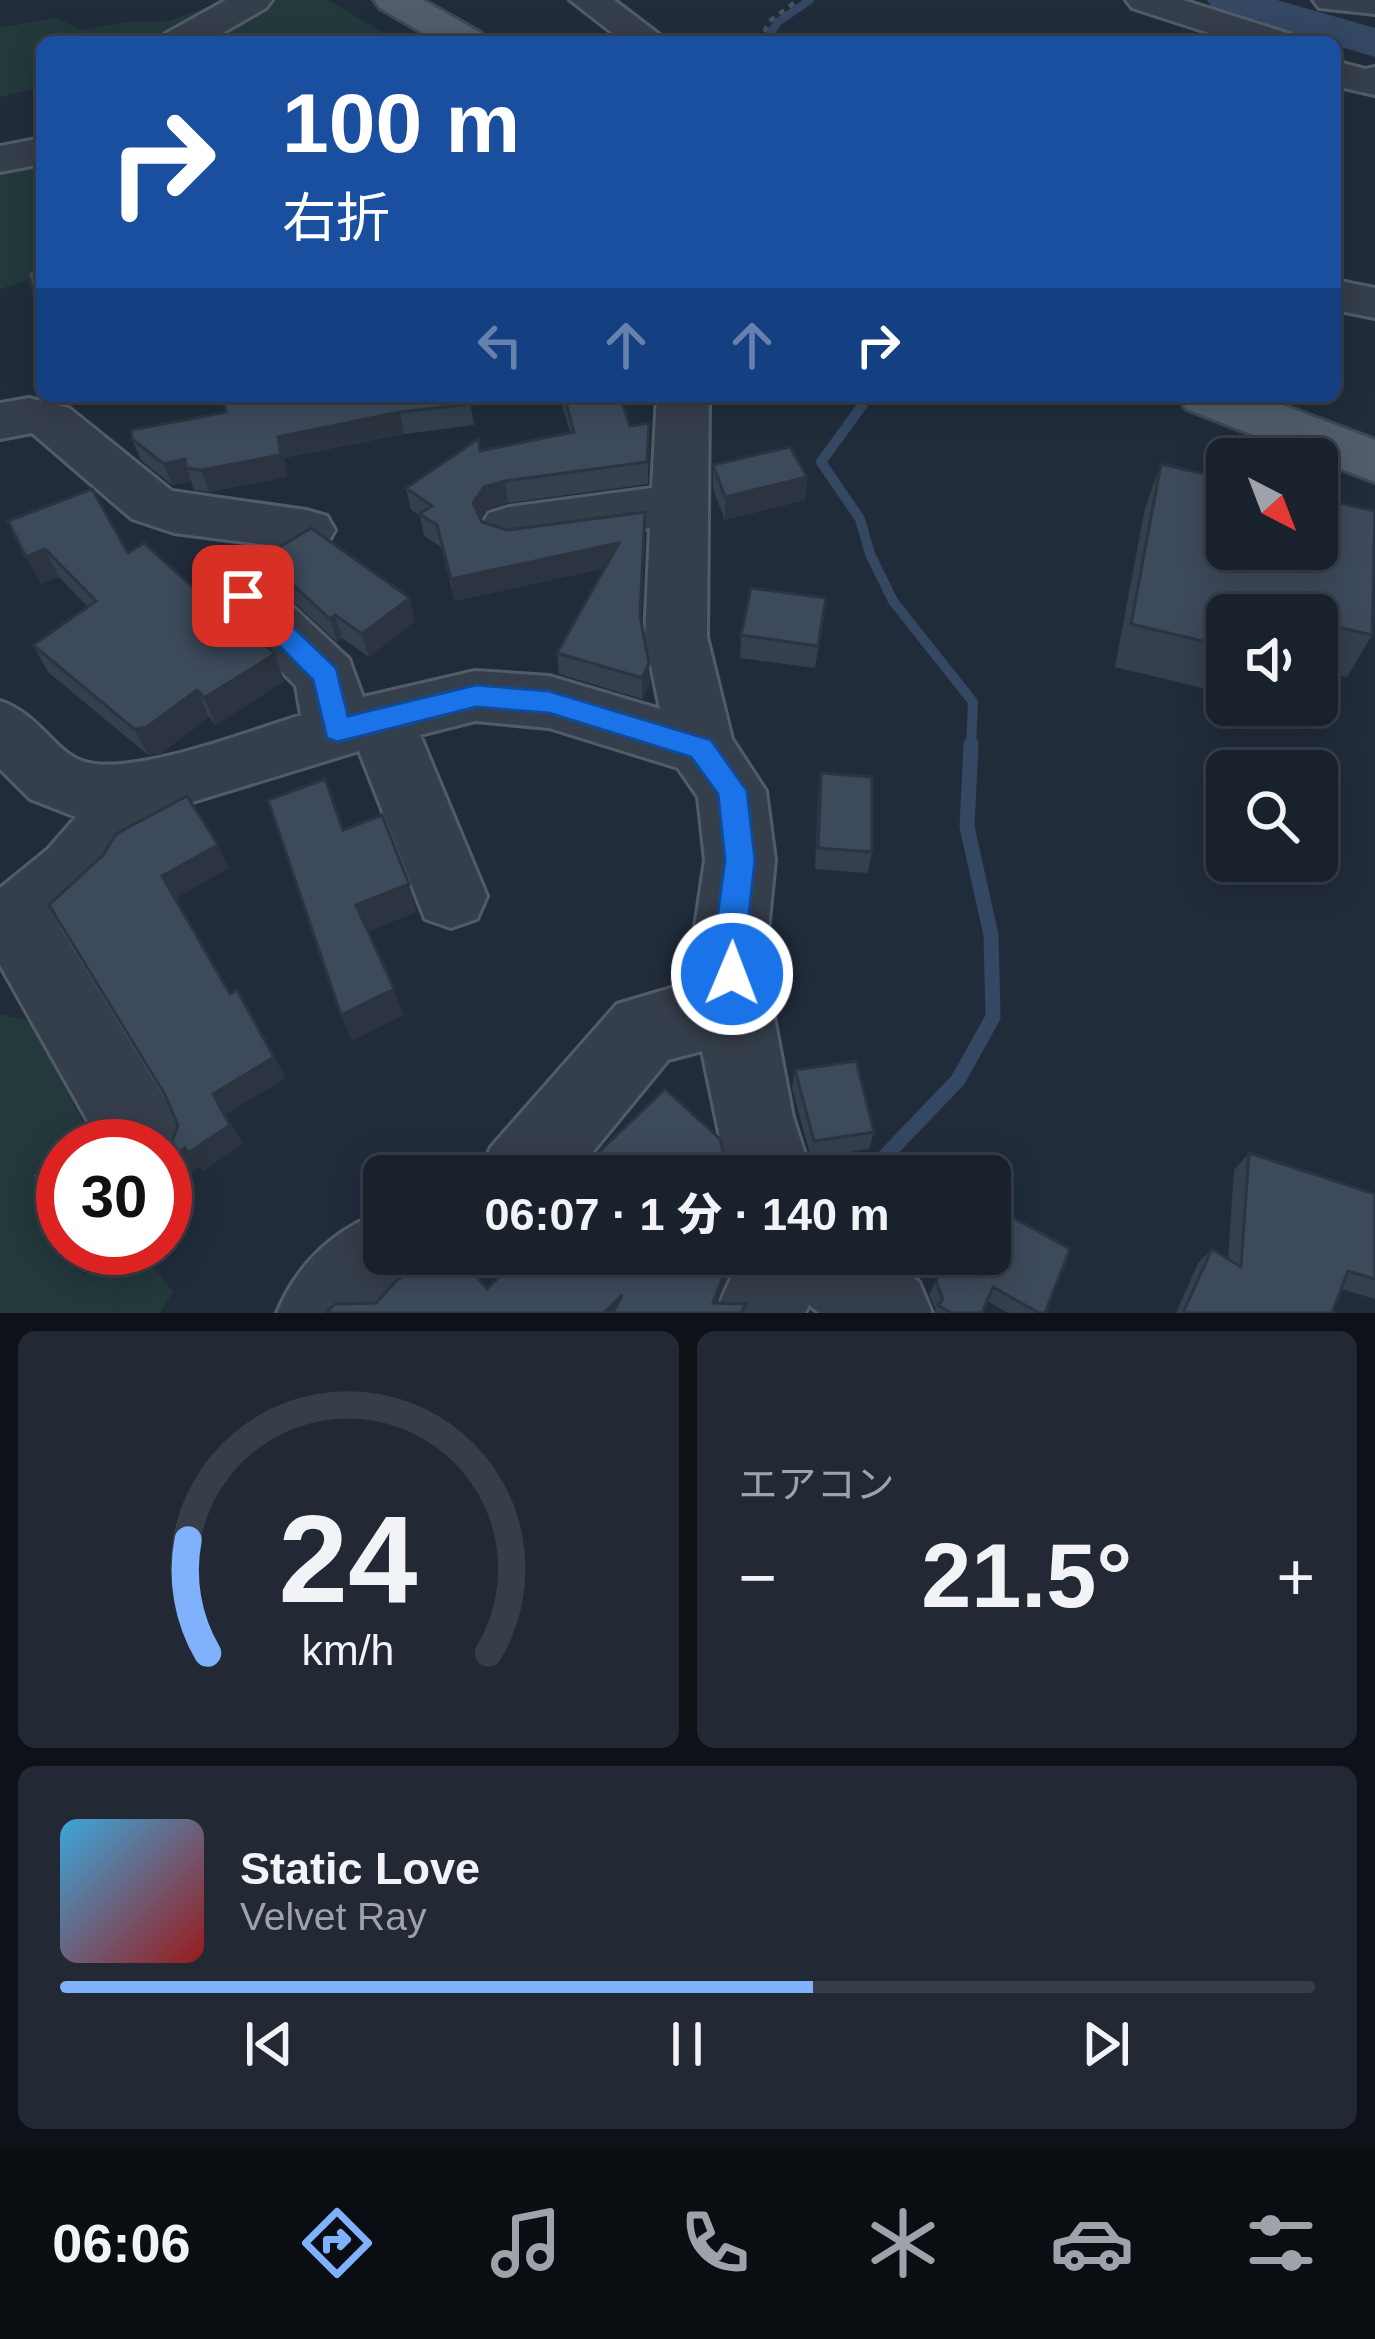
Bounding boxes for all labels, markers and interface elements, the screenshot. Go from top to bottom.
text: 100 m [282,76,520,170]
icon: right [84,84,240,240]
text: 右折 [282,188,390,248]
icon: left [467,312,533,378]
icon: ahead [593,312,659,378]
icon: ahead [719,312,785,378]
icon: right [845,312,911,378]
north arrow [1206,438,1338,570]
map controls [1206,438,1338,882]
pin [192,545,294,647]
icon: arrive [210,563,276,629]
button: sound [1206,594,1338,726]
button: search [1206,750,1338,882]
position arrow [669,911,795,1037]
speed limit sign: 30 [36,1119,192,1275]
text: 06:07 · 1 分 · 140 m [484,1189,890,1240]
text: エアコン [739,1463,895,1506]
text: 24 [279,1489,418,1628]
text: 21.5° [921,1526,1132,1626]
text: − [739,1540,777,1614]
text: + [1276,1540,1315,1614]
text: km/h [302,1625,395,1673]
text: Static Love [240,1843,480,1894]
text: Velvet Ray [240,1895,426,1938]
icon: previous [236,2011,302,2077]
icon: pause [654,2011,720,2077]
icon: next [1073,2011,1139,2077]
icon: directions [295,2201,379,2285]
icon: music [484,2201,568,2285]
icon: phone [673,2201,757,2285]
icon: climate [861,2201,945,2285]
icon: car [1050,2201,1134,2285]
icon: filters [1239,2201,1323,2285]
text: 06:06 [52,2213,190,2273]

